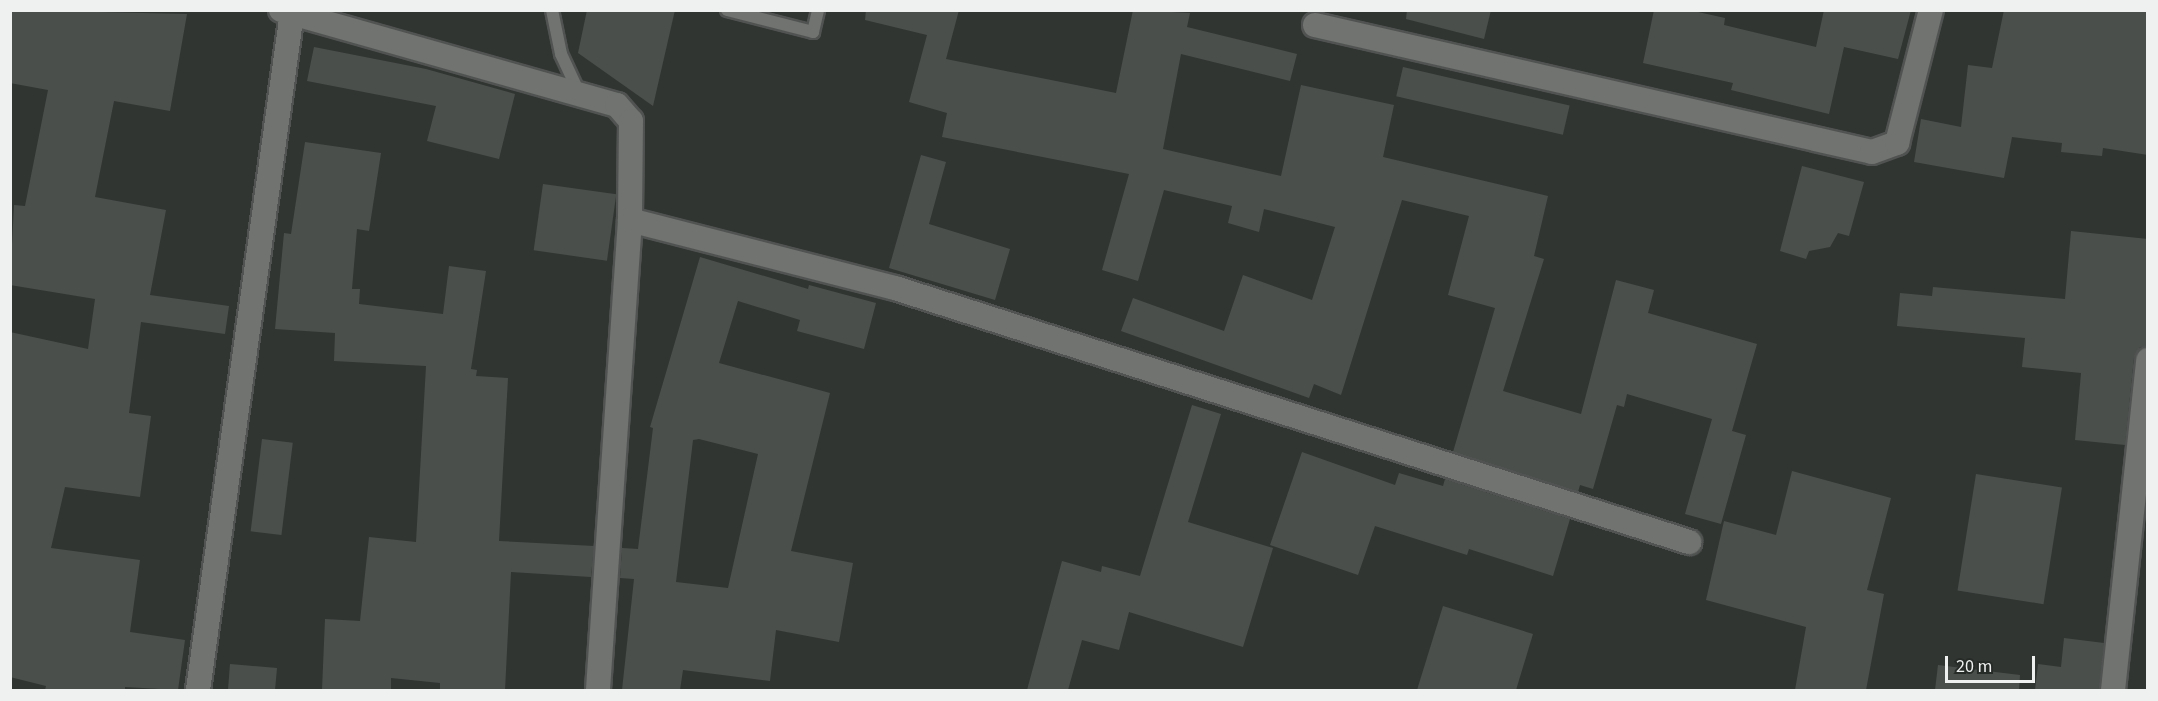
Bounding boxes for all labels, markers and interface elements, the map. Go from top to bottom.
scale bar [1948,644,2038,682]
text: 20 m [1956,654,1992,679]

